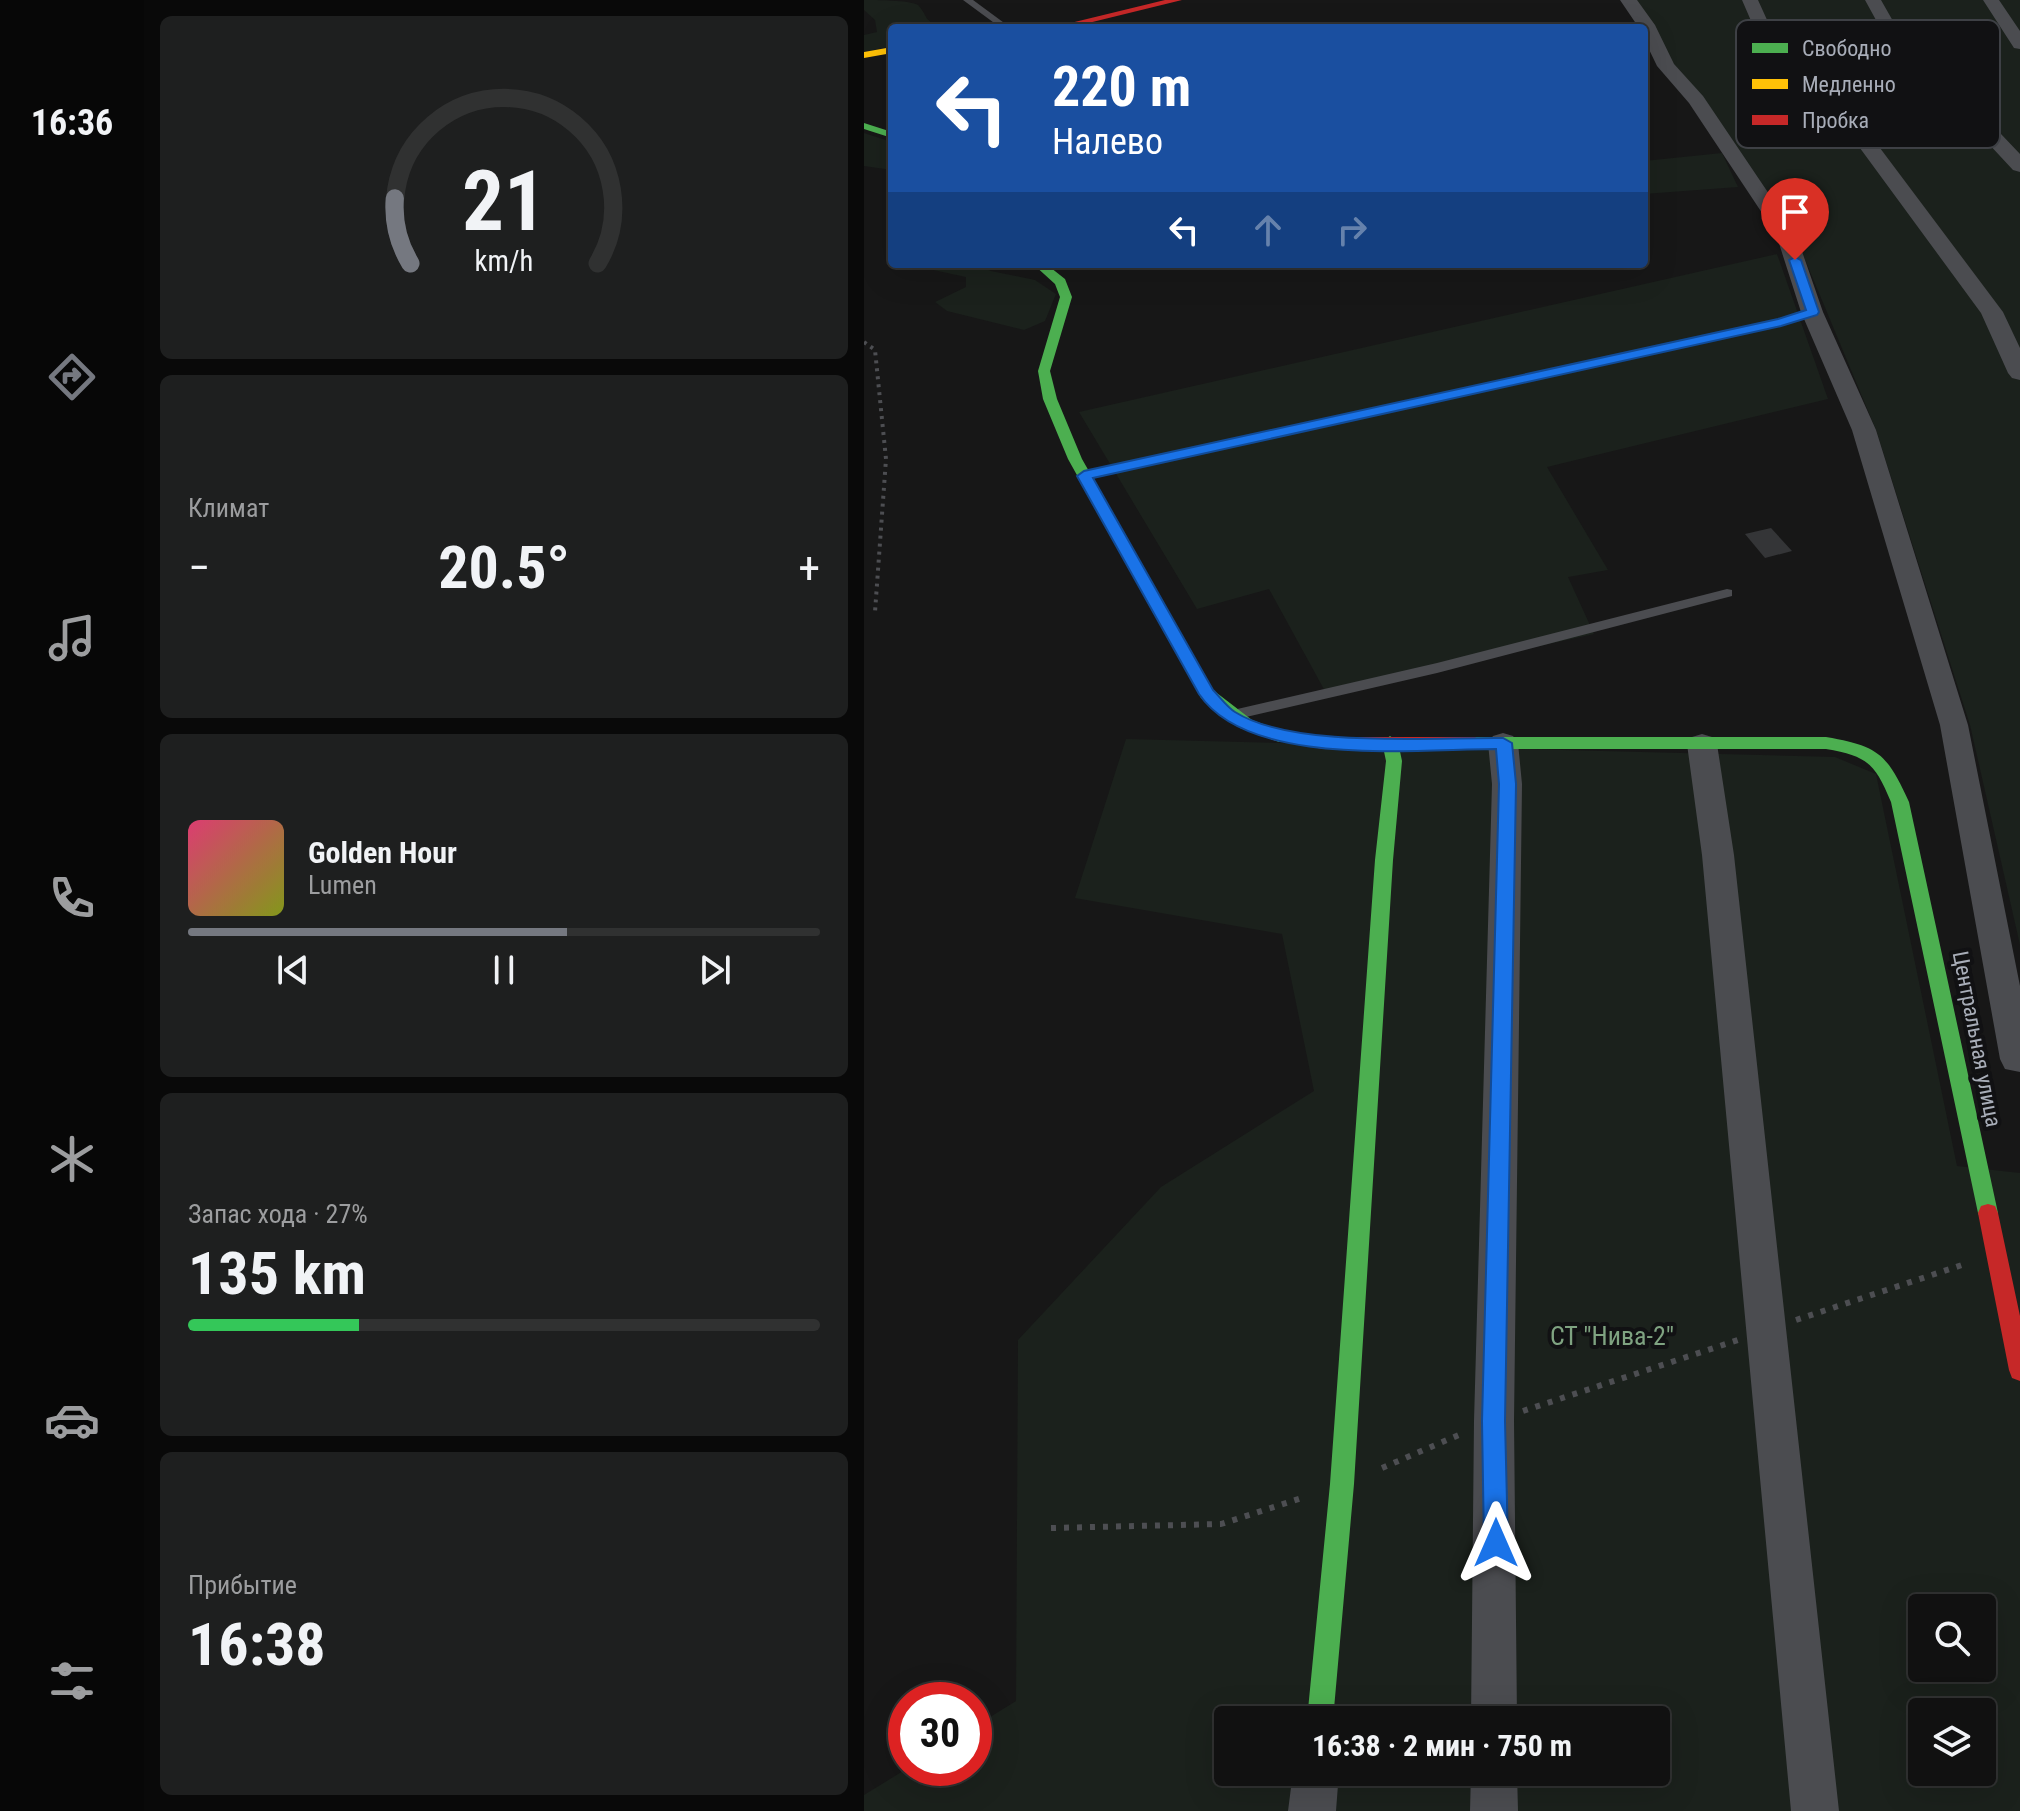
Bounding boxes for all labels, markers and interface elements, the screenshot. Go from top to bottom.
legend [1736,20,2000,148]
text: Свободно [1802,36,1892,61]
text: 220 m [1052,54,1191,120]
icon: left [920,56,1024,160]
text: Медленно [1802,72,1896,97]
text: 16:36 [31,102,113,144]
text: Пробка [1802,108,1869,133]
text: Налево [1052,121,1163,163]
text: 21 [462,152,546,249]
pin [1761,178,1829,260]
icon: arrive [1773,190,1817,234]
icon: left [1162,208,1206,252]
icon: ahead [1246,208,1290,252]
icon: right [1330,208,1374,252]
text: km/h [475,244,533,278]
icon: directions [44,349,100,405]
text: Климат [188,493,269,523]
text: 20.5° [438,532,570,603]
text: − [188,542,210,594]
text: + [798,542,820,594]
icon: music [44,610,100,666]
text: Golden Hour [308,835,457,870]
icon: phone [44,870,100,926]
text: Lumen [308,870,377,900]
icon: previous [271,948,315,992]
icon: pause [482,948,526,992]
icon: next [693,948,737,992]
street label: Центральная улица [1948,949,2006,1129]
icon: climate [44,1131,100,1187]
text: Запас хода · 27% [188,1199,368,1229]
text: 135 km [188,1238,366,1309]
park label: СТ "Нива-2" [1550,1321,1674,1351]
icon: car [44,1392,100,1448]
position arrow [1454,1501,1538,1585]
text: Прибытие [188,1570,297,1600]
map controls [1908,1594,1996,1786]
button: search [1908,1594,1996,1682]
text: 16:38 [188,1609,326,1680]
icon: filters [44,1653,100,1709]
speed limit sign: 30 [888,1682,992,1786]
button: layers [1908,1698,1996,1786]
text: 16:38 · 2 мин · 750 m [1312,1728,1572,1763]

